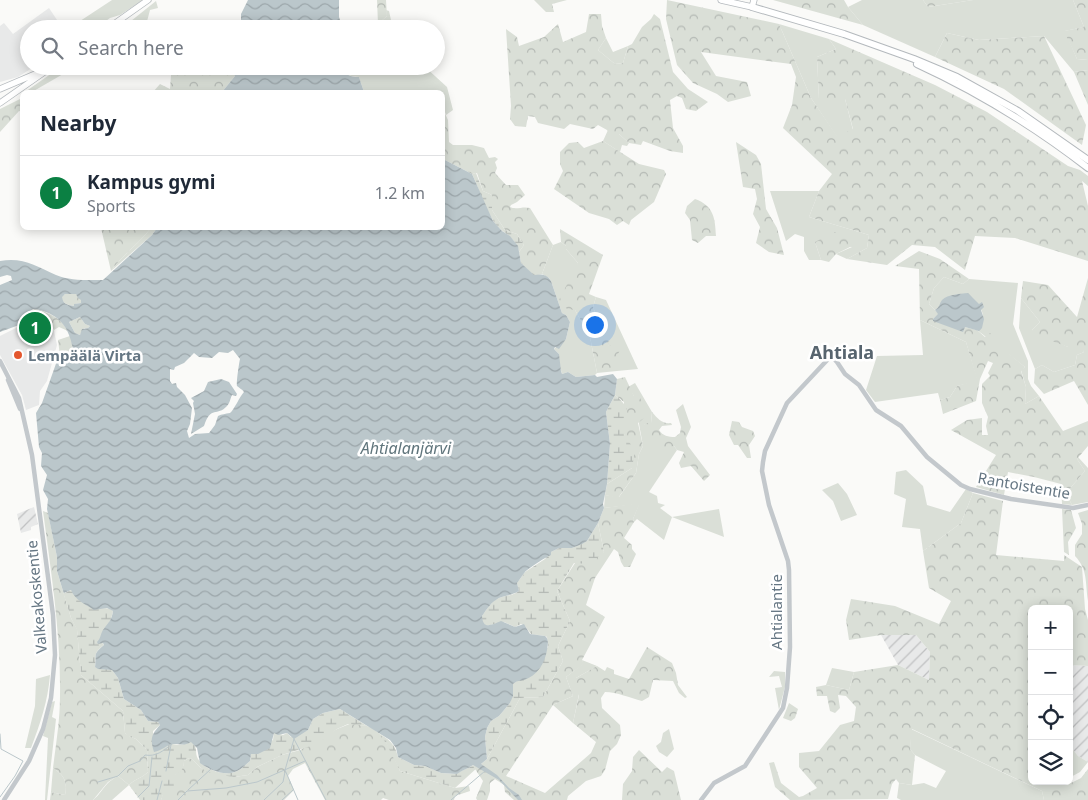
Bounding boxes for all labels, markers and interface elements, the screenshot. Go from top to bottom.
search box [20,20,445,75]
icon: search [38,34,66,62]
text: Search here [78,35,184,61]
text: Nearby [40,109,116,137]
text: Kampus gymi [87,169,215,195]
text: 1 [51,182,61,204]
text: 1.2 km [375,182,425,204]
text: Sports [87,195,135,217]
pin: 1 [19,309,51,347]
your location [582,312,608,338]
district label: Ahtiala [810,340,874,364]
place label: Lempäälä Virta [28,345,141,365]
marker: Lempäälä Virta [12,349,24,361]
water label: Ahtialanjärvi [360,437,452,459]
street label: Rantoistentie [976,467,1072,503]
street label: Valkeakoskentie [21,540,51,654]
street label: Ahtialantie [766,574,786,650]
map controls [1028,605,1073,785]
button: + [1028,605,1073,650]
button: − [1028,650,1073,695]
button: locate [1028,695,1073,740]
button: layers [1028,740,1073,785]

